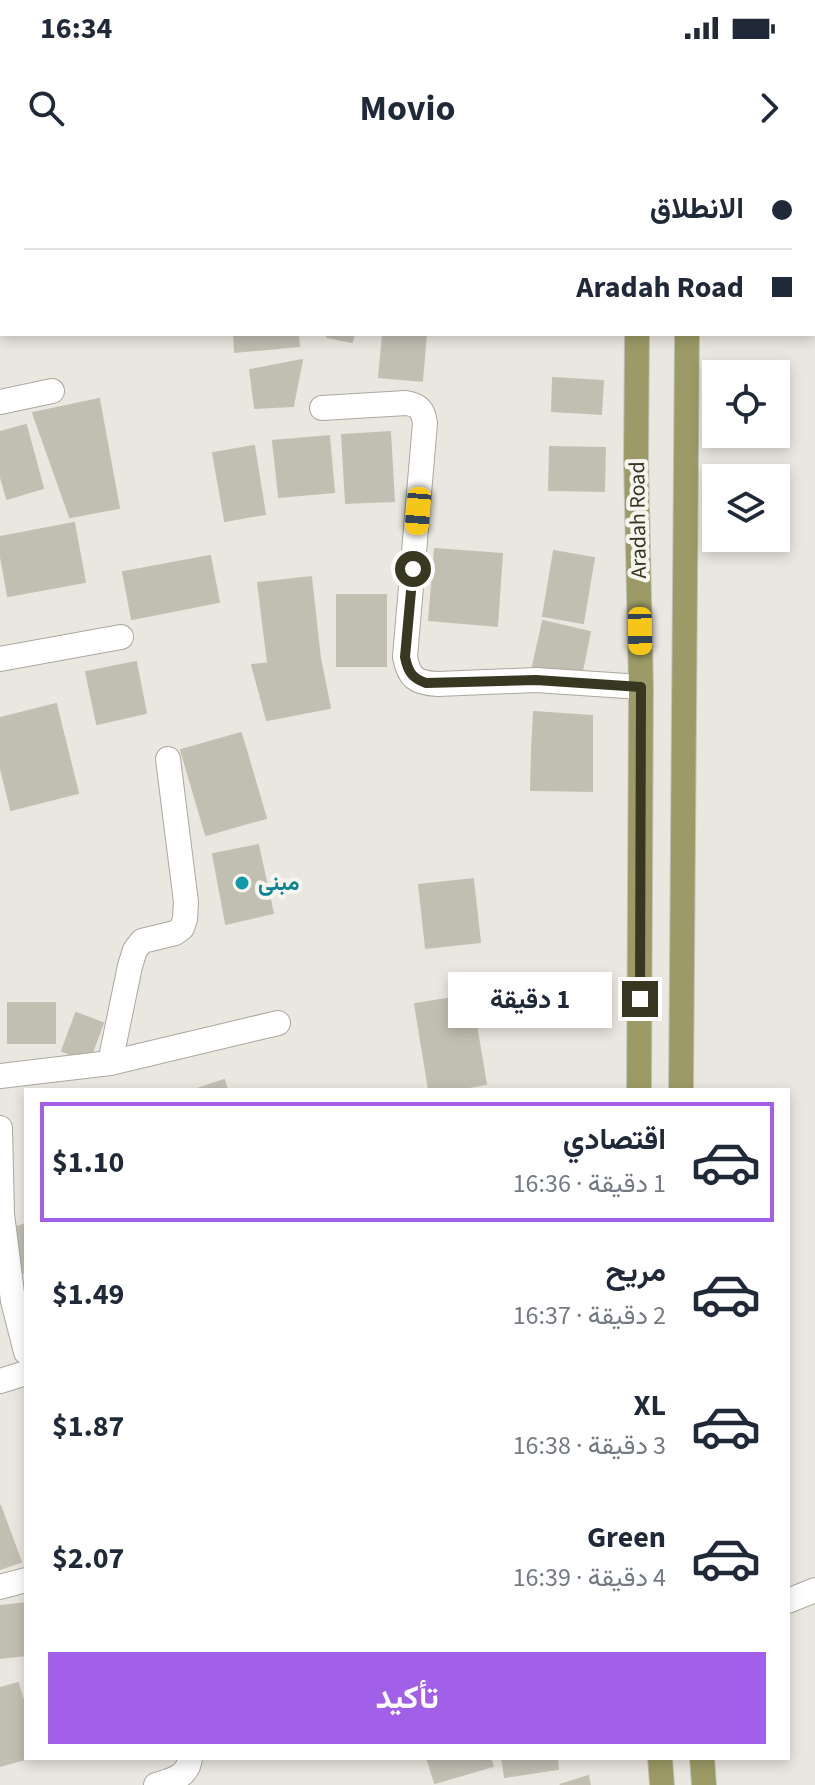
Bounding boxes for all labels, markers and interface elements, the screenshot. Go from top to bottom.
text: 16:34 [40,7,112,50]
text: Movio [360,83,455,134]
icon: search [24,86,68,130]
icon: forward [747,86,791,130]
text: الانطلاق [650,187,744,230]
text: Aradah Road [576,266,744,309]
map controls [702,360,790,552]
button: locate [702,360,790,448]
street label: Aradah Road [621,461,655,579]
button: layers [702,464,790,552]
car [404,486,432,536]
route start [395,551,431,587]
car [628,607,652,655]
place label: مبنى [258,867,300,899]
marker: مبنى [233,874,251,892]
callout: 1 دقيقة [448,971,612,1027]
text: 1 دقيقة [490,981,570,1018]
route end [622,981,658,1017]
text: اقتصادي [563,1118,666,1161]
icon: car [690,1126,762,1198]
text: $1.10 [52,1141,124,1184]
text: 1 دقيقة · 16:36 [513,1165,666,1202]
text: مريح [606,1250,666,1293]
icon: car [690,1258,762,1330]
text: $1.49 [52,1273,124,1316]
text: 2 دقيقة · 16:37 [513,1297,666,1334]
text: XL [633,1384,666,1427]
icon: car [690,1390,762,1462]
text: $1.87 [52,1405,124,1448]
text: 3 دقيقة · 16:38 [513,1427,666,1464]
text: Green [587,1516,666,1559]
icon: car [690,1522,762,1594]
text: $2.07 [52,1537,124,1580]
text: 4 دقيقة · 16:39 [513,1559,666,1596]
button: تأكيد [48,1652,766,1744]

